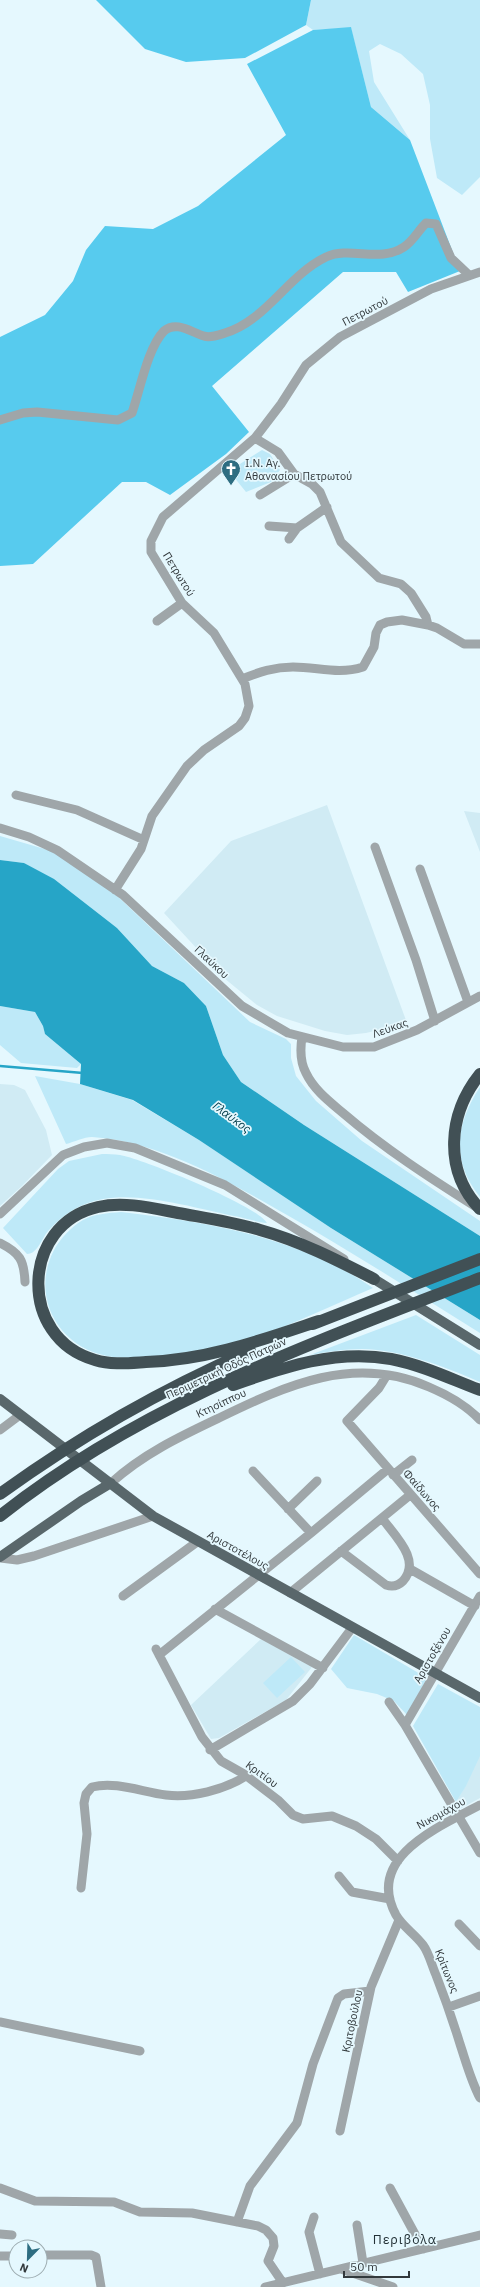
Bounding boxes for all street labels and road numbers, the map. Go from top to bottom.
street label: Πετρωτού [340,293,390,329]
street label: Πετρωτού [160,549,198,599]
street label: Γλαύκου [192,943,232,981]
street label: Λεύκας [370,1015,410,1041]
street label: Περιμετρική Οδός Πατρών [163,1334,289,1402]
street label: Κτησίππου [194,1385,248,1421]
street label: Φαίδωνος [400,1466,444,1514]
street label: Αριστοτέλους [205,1527,271,1573]
street label: Αριστοξένου [410,1624,454,1686]
street label: Κριτίου [243,1757,281,1791]
street label: Νικομάχου [414,1794,468,1832]
street label: Κρίτωνος [432,1947,462,1995]
street label: Κριτοβούλου [339,1988,365,2054]

